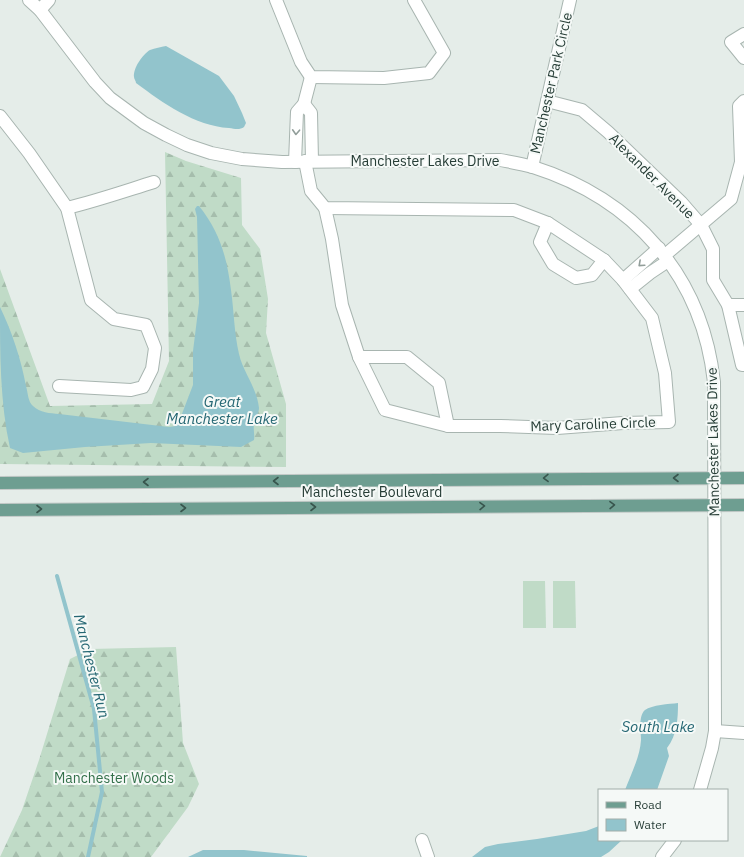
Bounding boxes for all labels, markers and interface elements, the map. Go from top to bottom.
street label: Manchester Park Circle [526,10,576,155]
one-way arrow [292,129,300,135]
street label: Alexander Avenue [605,129,699,223]
street label: Manchester Lakes Drive [350,152,500,170]
one-way arrow [638,259,646,267]
street label: Manchester Lakes Drive [703,367,723,517]
water label: Great Manchester Lake [166,392,278,428]
street label: Mary Caroline Circle [530,413,656,435]
one-way arrow [543,474,549,482]
one-way arrow [673,474,679,482]
one-way arrow [273,477,279,485]
one-way arrow [143,478,149,486]
street label: Manchester Boulevard [302,483,442,501]
one-way arrow [609,500,615,509]
one-way arrow [479,502,485,510]
one-way arrow [310,503,316,511]
one-way arrow [180,504,186,512]
one-way arrow [36,505,42,513]
water label: Manchester Run [70,612,114,720]
water label: South Lake [621,717,695,736]
park label: Manchester Woods [54,769,174,787]
legend [598,789,728,841]
text: Road [634,797,662,812]
text: Water [634,817,667,832]

